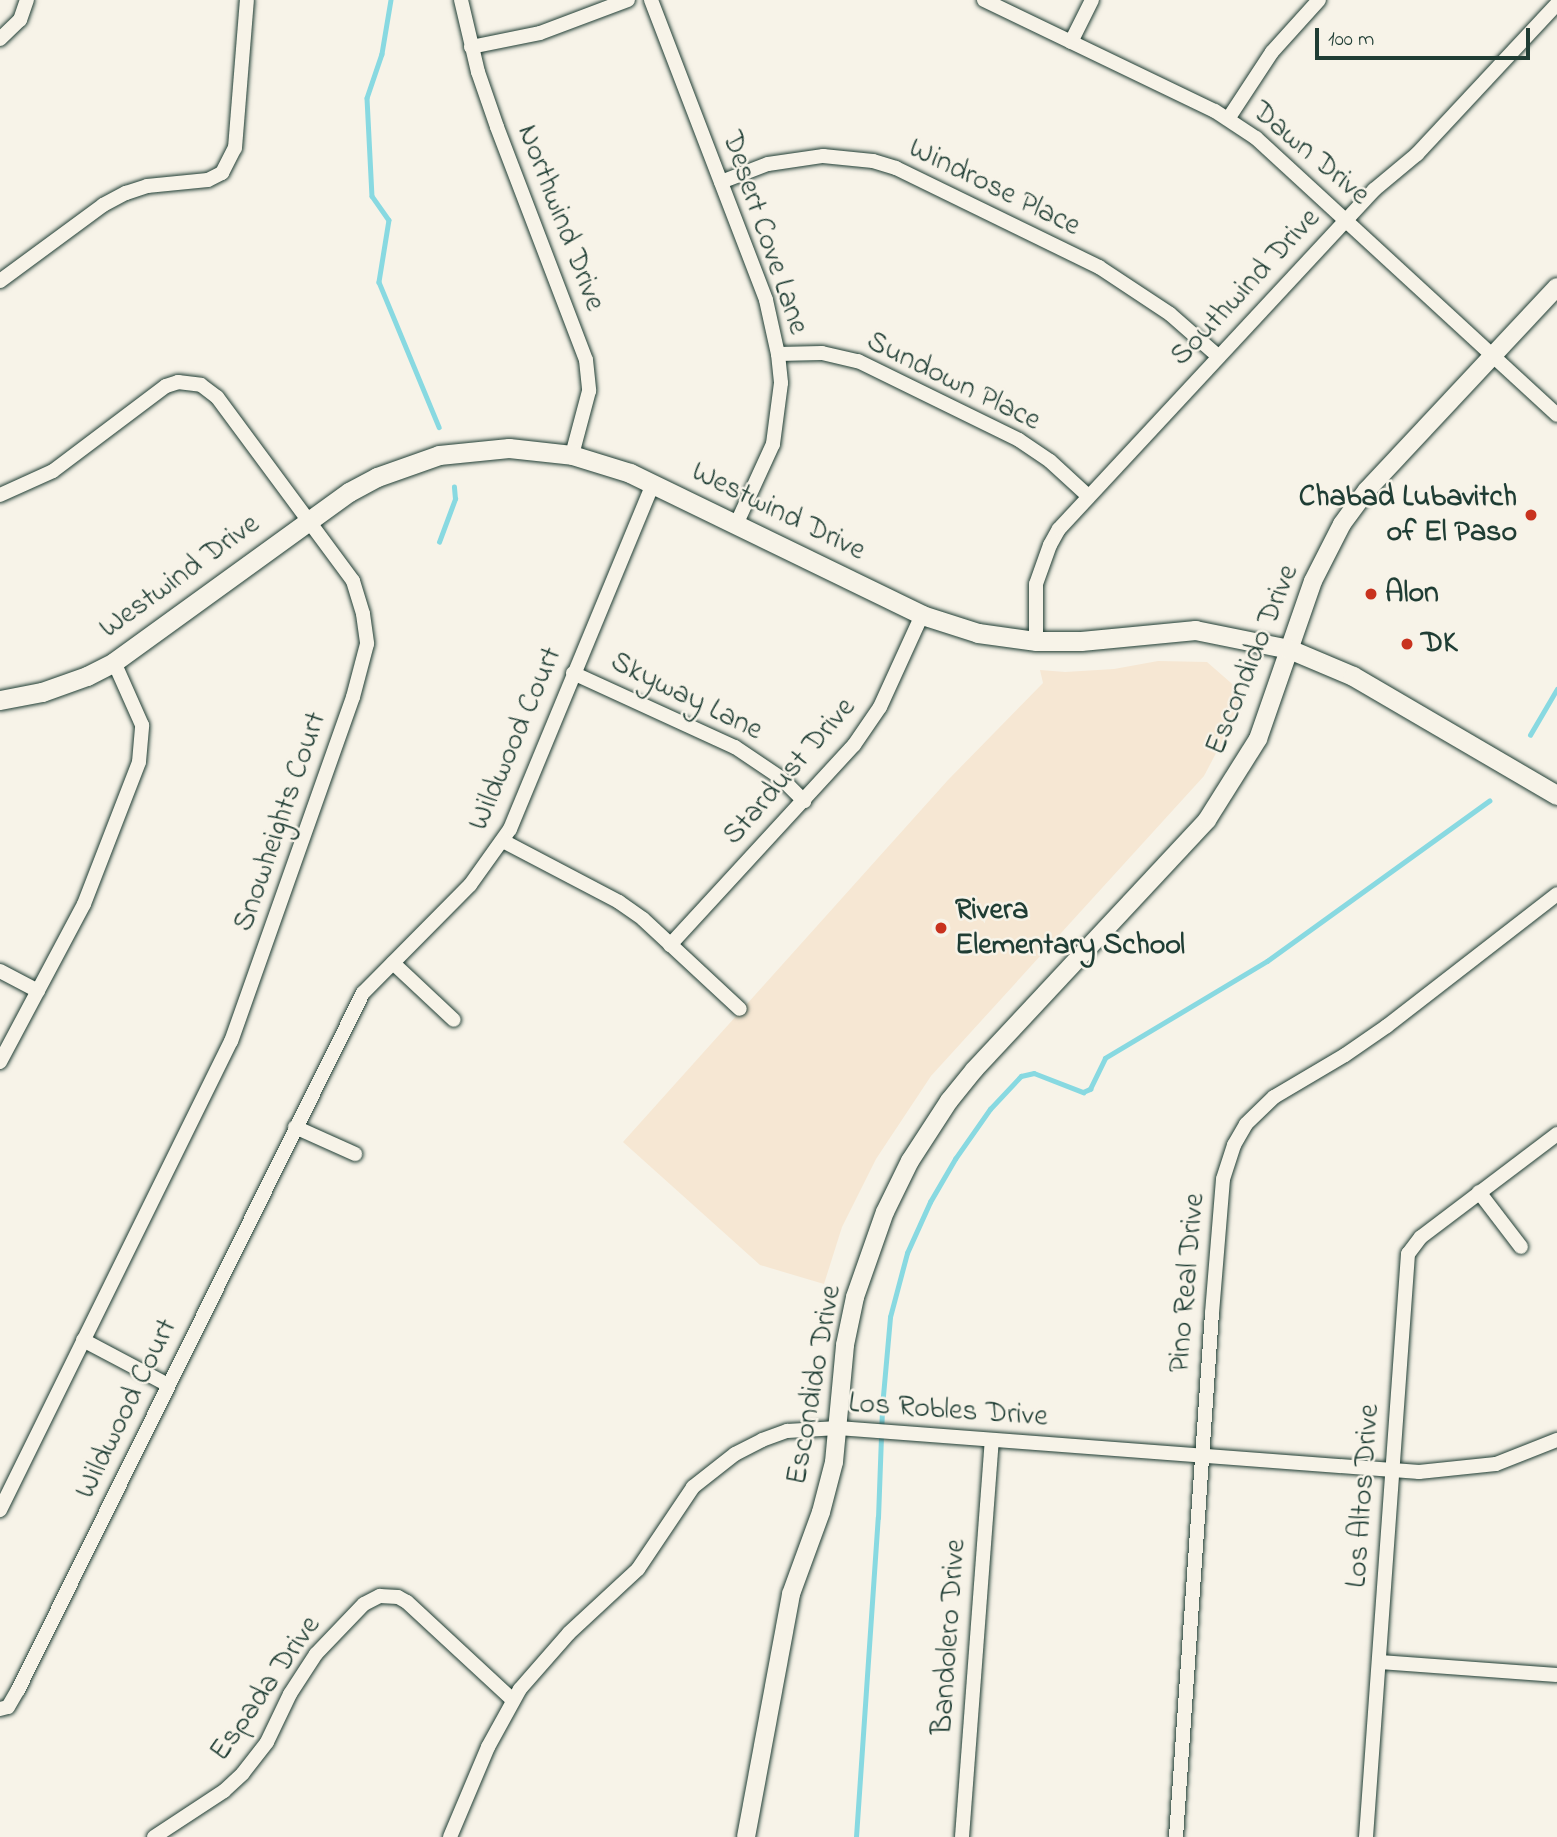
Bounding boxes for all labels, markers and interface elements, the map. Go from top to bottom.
scale bar [1319,14,1534,58]
text: 100 m [1328,25,1374,55]
street label: Dawn Drive [1244,94,1376,214]
street label: Northwind Drive [508,120,612,316]
street label: Desert Cove Lane [712,127,816,339]
street label: Windrose Place [902,131,1086,245]
street label: Southwind Drive [1164,201,1328,375]
street label: Sundown Place [860,324,1046,440]
street label: Westwind Drive [685,454,871,570]
place label: Chabad Lubavitch of El Paso [1299,480,1517,550]
street label: Westwind Drive [93,507,267,647]
marker: Chabad Lubavitch of El Paso [1523,507,1539,523]
street label: Escondido Drive [1198,560,1308,760]
place label: Alon [1385,576,1439,612]
marker: Alon [1363,586,1379,602]
place label: DK [1421,626,1458,662]
marker: DK [1399,636,1415,652]
street label: Wildwood Court [461,642,571,836]
street label: Skyway Lane [604,645,768,749]
street label: Stardust Drive [716,691,864,853]
street label: Snowheights Court [227,708,335,936]
place label: Rivera Elementary School [955,893,1185,964]
marker: Rivera Elementary School [933,920,949,936]
street label: Pino Real Drive [1162,1192,1214,1374]
street label: Escondido Drive [780,1282,850,1488]
street label: Wildwood Court [68,1313,186,1505]
street label: Los Robles Drive [847,1386,1049,1436]
street label: Los Altos Drive [1340,1403,1388,1589]
street label: Bandolero Drive [925,1538,975,1736]
street label: Espada Drive [203,1609,329,1769]

